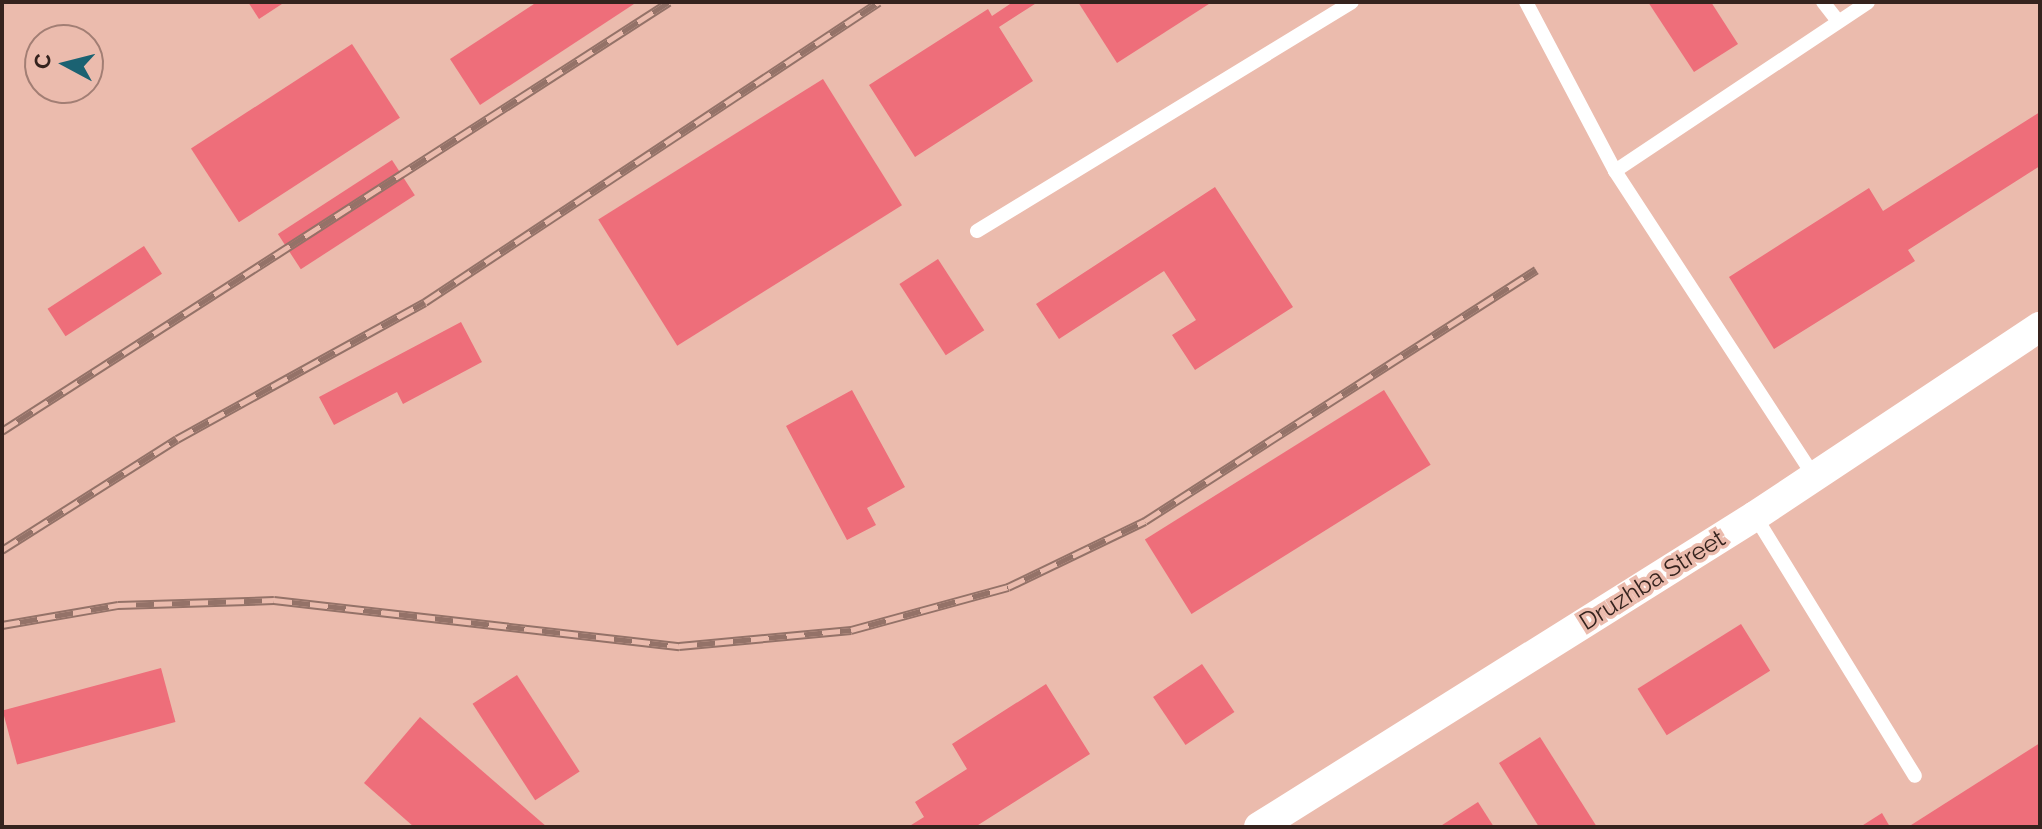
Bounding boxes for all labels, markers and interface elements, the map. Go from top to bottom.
north arrow [24,24,104,104]
text: С [28,52,56,70]
street label: Druzhba Street [1574,524,1730,636]

